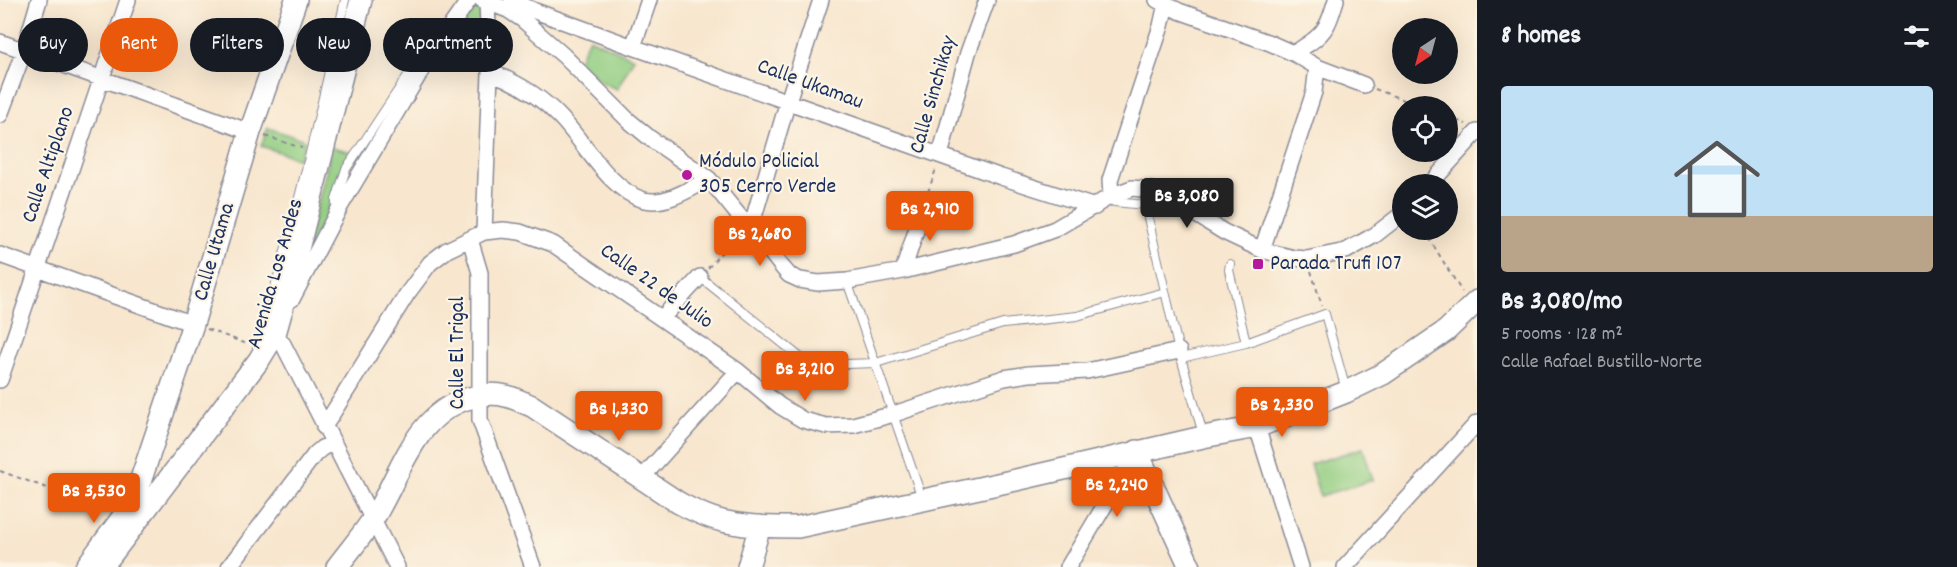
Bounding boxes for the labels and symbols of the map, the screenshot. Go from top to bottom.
north arrow [1392,18,1458,84]
street label: Calle Sinchikay [902,31,966,158]
street label: Calle Ukamau [752,51,868,119]
street label: Calle Altiplano [15,103,83,227]
place label: Módulo Policial 305 Cerro Verde [699,147,836,203]
marker: Módulo Policial 305 Cerro Verde [680,168,694,182]
pin: Bs 3,080 [1125,178,1249,229]
pin: Bs 2,910 [868,191,992,242]
street label: Avenida Los Andes [240,195,312,353]
street label: Calle Utama [186,199,244,305]
pin: Bs 2,680 [698,216,822,267]
street label: Calle 22 de Julio [593,236,719,338]
place label: Parada Trufi 107 [1270,249,1401,280]
marker: Parada Trufi 107 [1251,257,1265,271]
street label: Calle El Trigal [443,297,474,409]
pin: Bs 3,210 [743,351,867,402]
pin: Bs 2,330 [1220,387,1344,438]
pin: Bs 1,330 [557,391,681,442]
pin: Bs 2,240 [1055,467,1179,518]
pin: Bs 3,530 [32,473,156,524]

